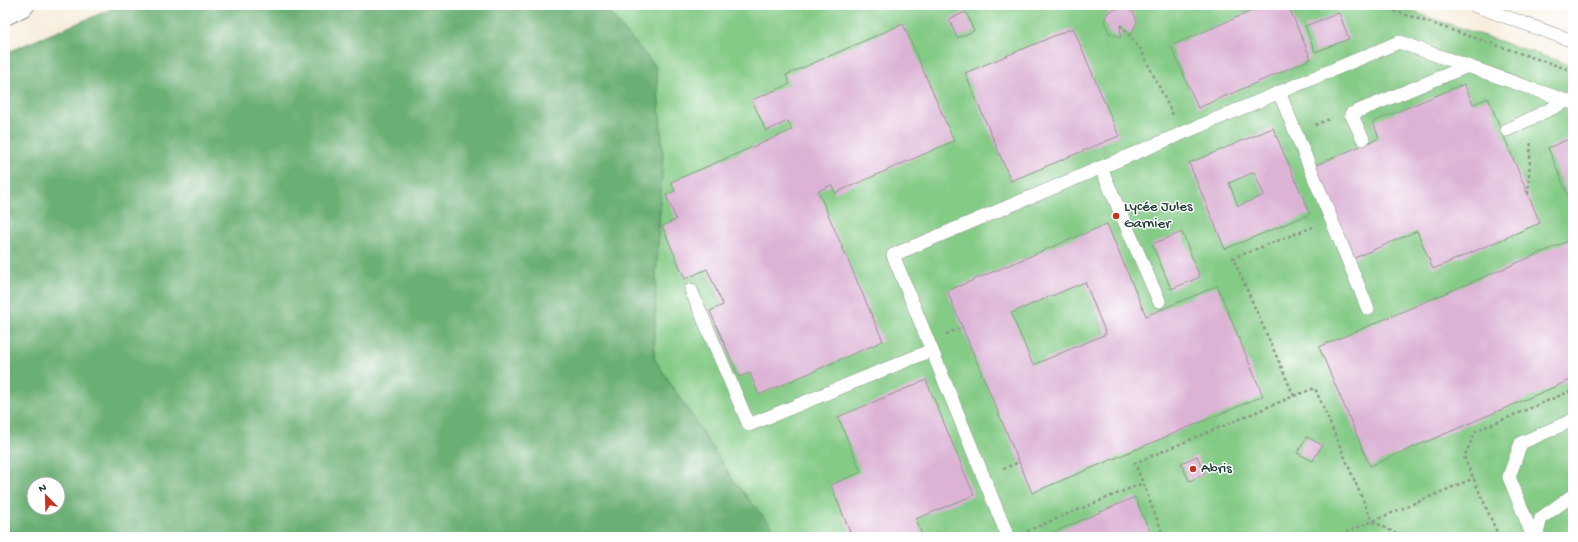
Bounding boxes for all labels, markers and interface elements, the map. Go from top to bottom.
place label: Lycée Jules Garnier [1124,198,1193,233]
marker: Lycée Jules Garnier [1111,211,1121,221]
place label: Abris [1201,460,1232,478]
marker: Abris [1188,464,1198,474]
north arrow [26,476,66,516]
text: N [37,482,49,496]

